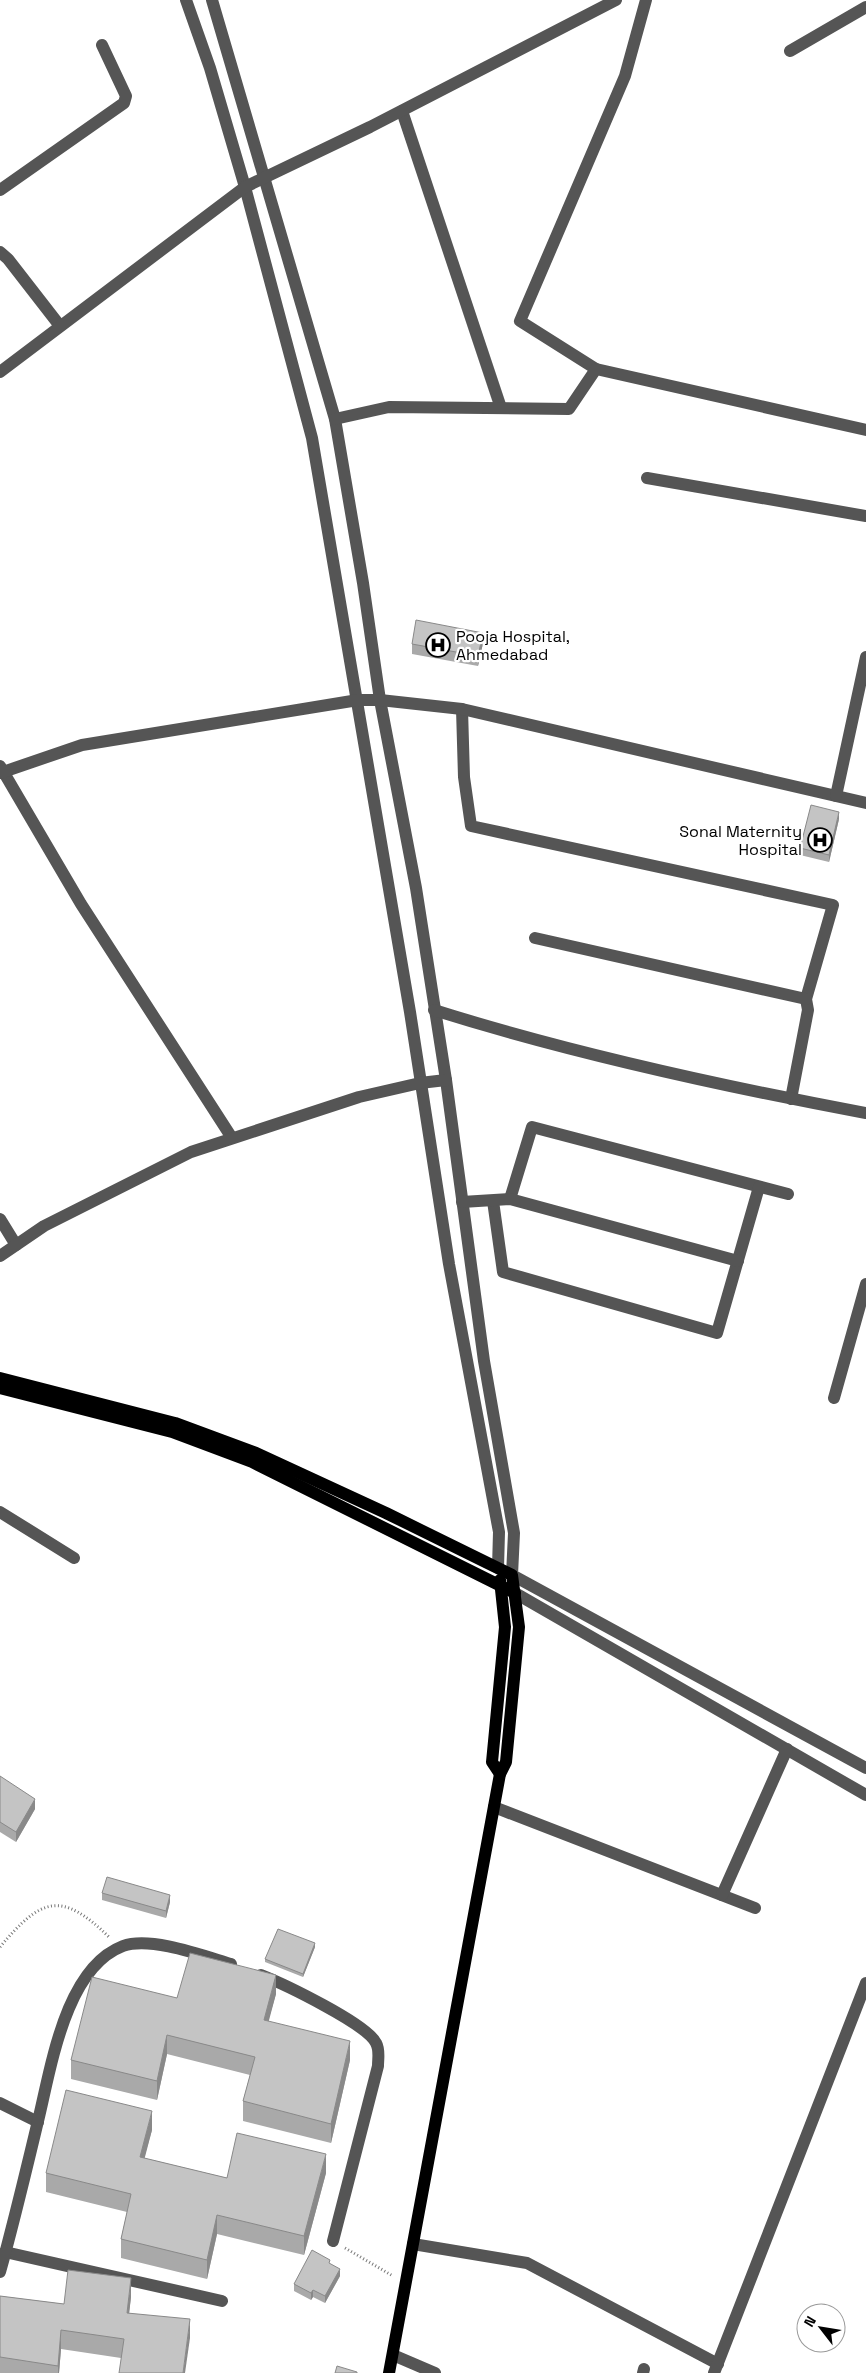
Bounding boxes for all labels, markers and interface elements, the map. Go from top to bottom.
place label: Pooja Hospital, Ahmedabad [456,626,570,665]
hospital icon: Pooja Hospital, Ahmedabad [425,632,451,658]
place label: Sonal Maternity Hospital [679,821,802,860]
hospital icon: Sonal Maternity Hospital [807,827,833,853]
north arrow [796,2303,846,2353]
text: N [800,2313,820,2330]

